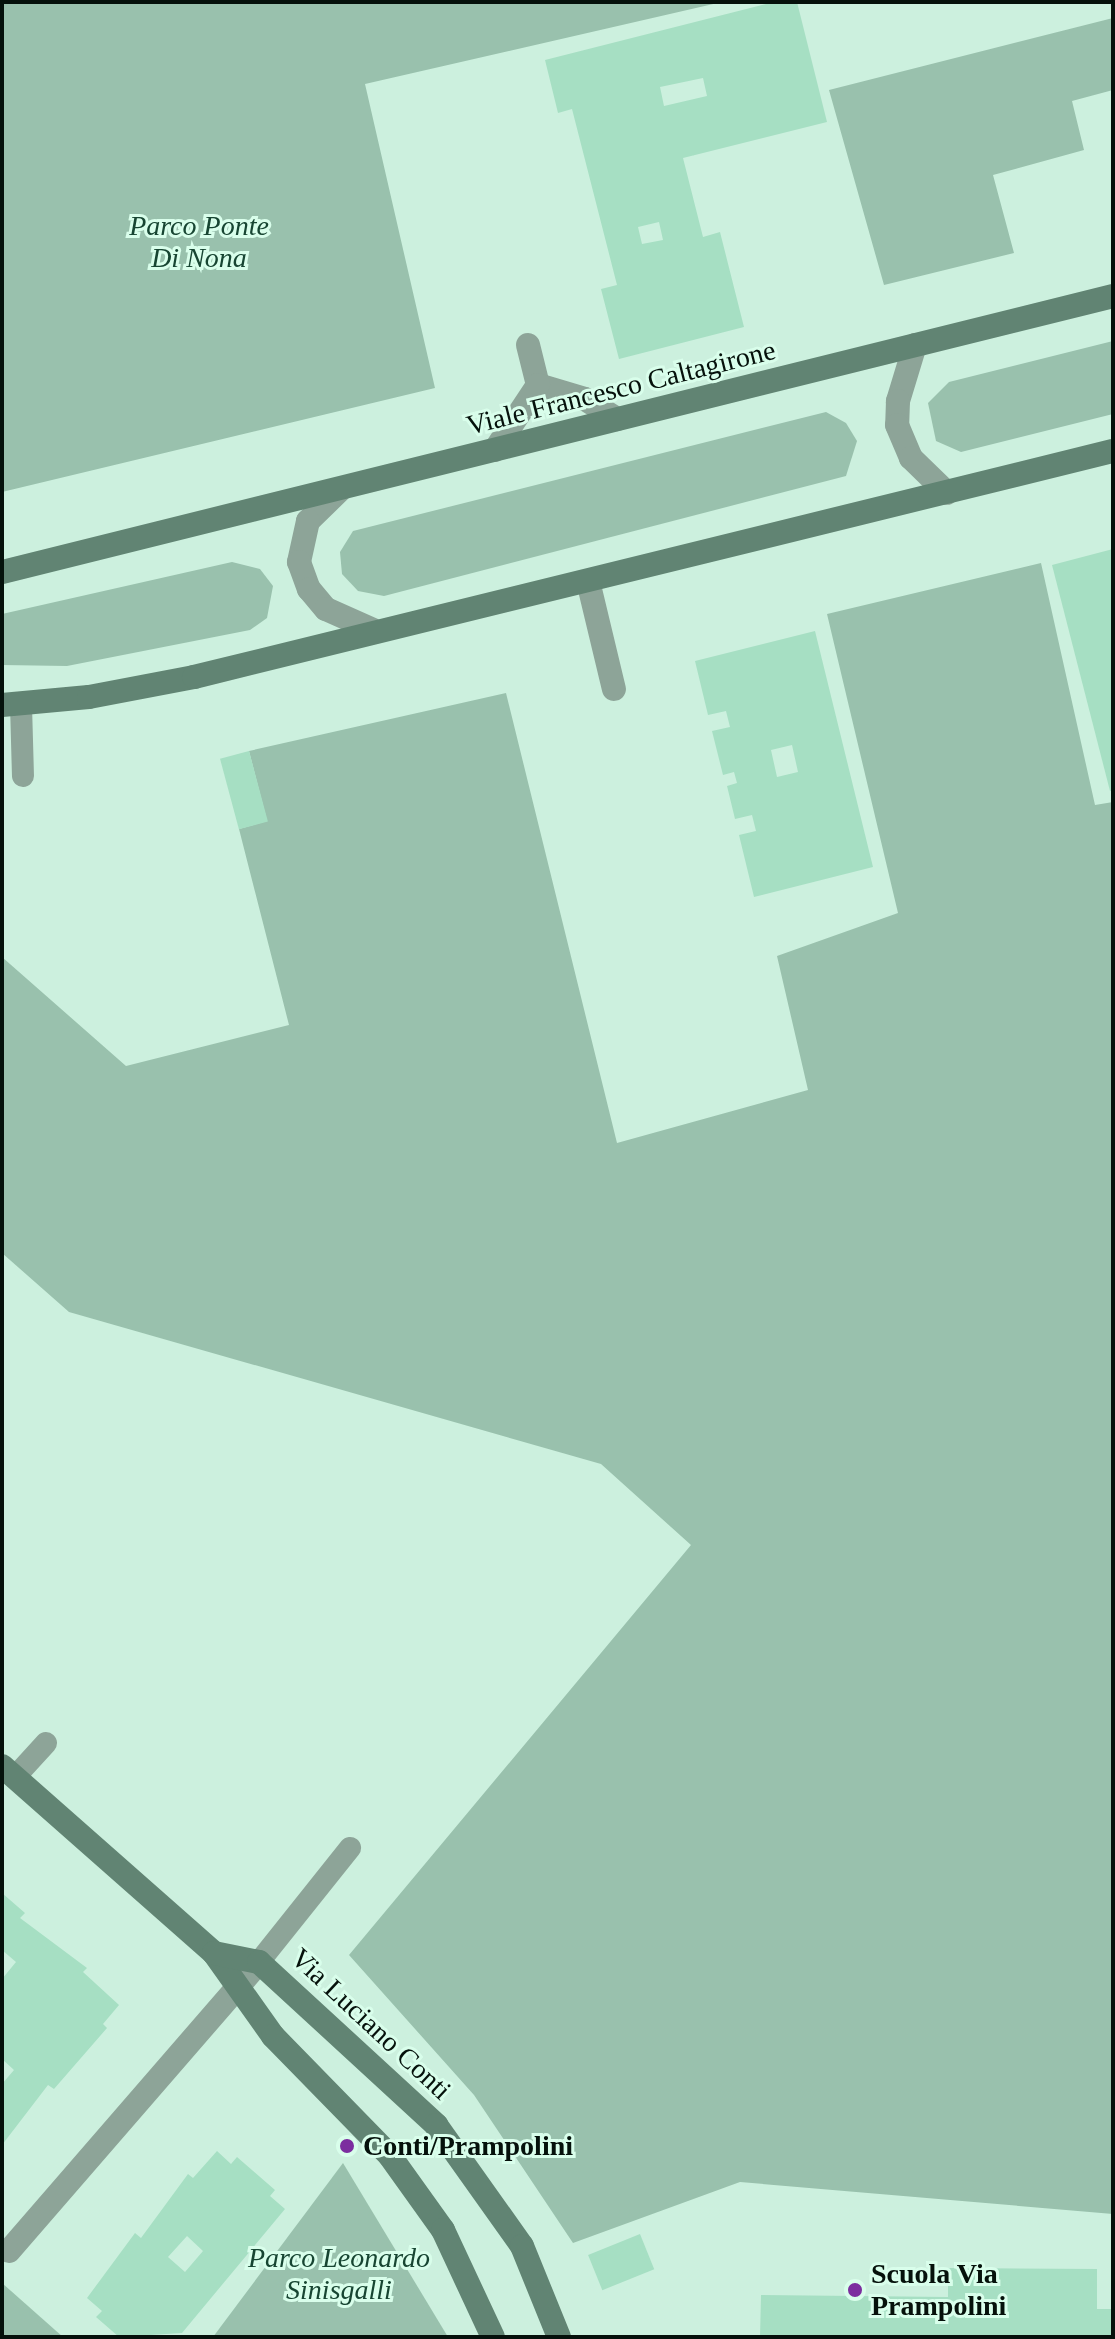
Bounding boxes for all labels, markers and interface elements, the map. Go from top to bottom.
park label: Parco Ponte Di Nona [129,209,269,275]
street label: Viale Francesco Caltagirone [463,333,779,443]
street label: Via Luciano Conti [284,1941,458,2107]
place label: Conti/Prampolini [363,2129,573,2163]
marker: Conti/Prampolini [338,2137,356,2155]
park label: Parco Leonardo Sinisgalli [248,2241,430,2307]
place label: Scuola Via Prampolini [871,2257,1006,2323]
marker: Scuola Via Prampolini [846,2281,864,2299]

